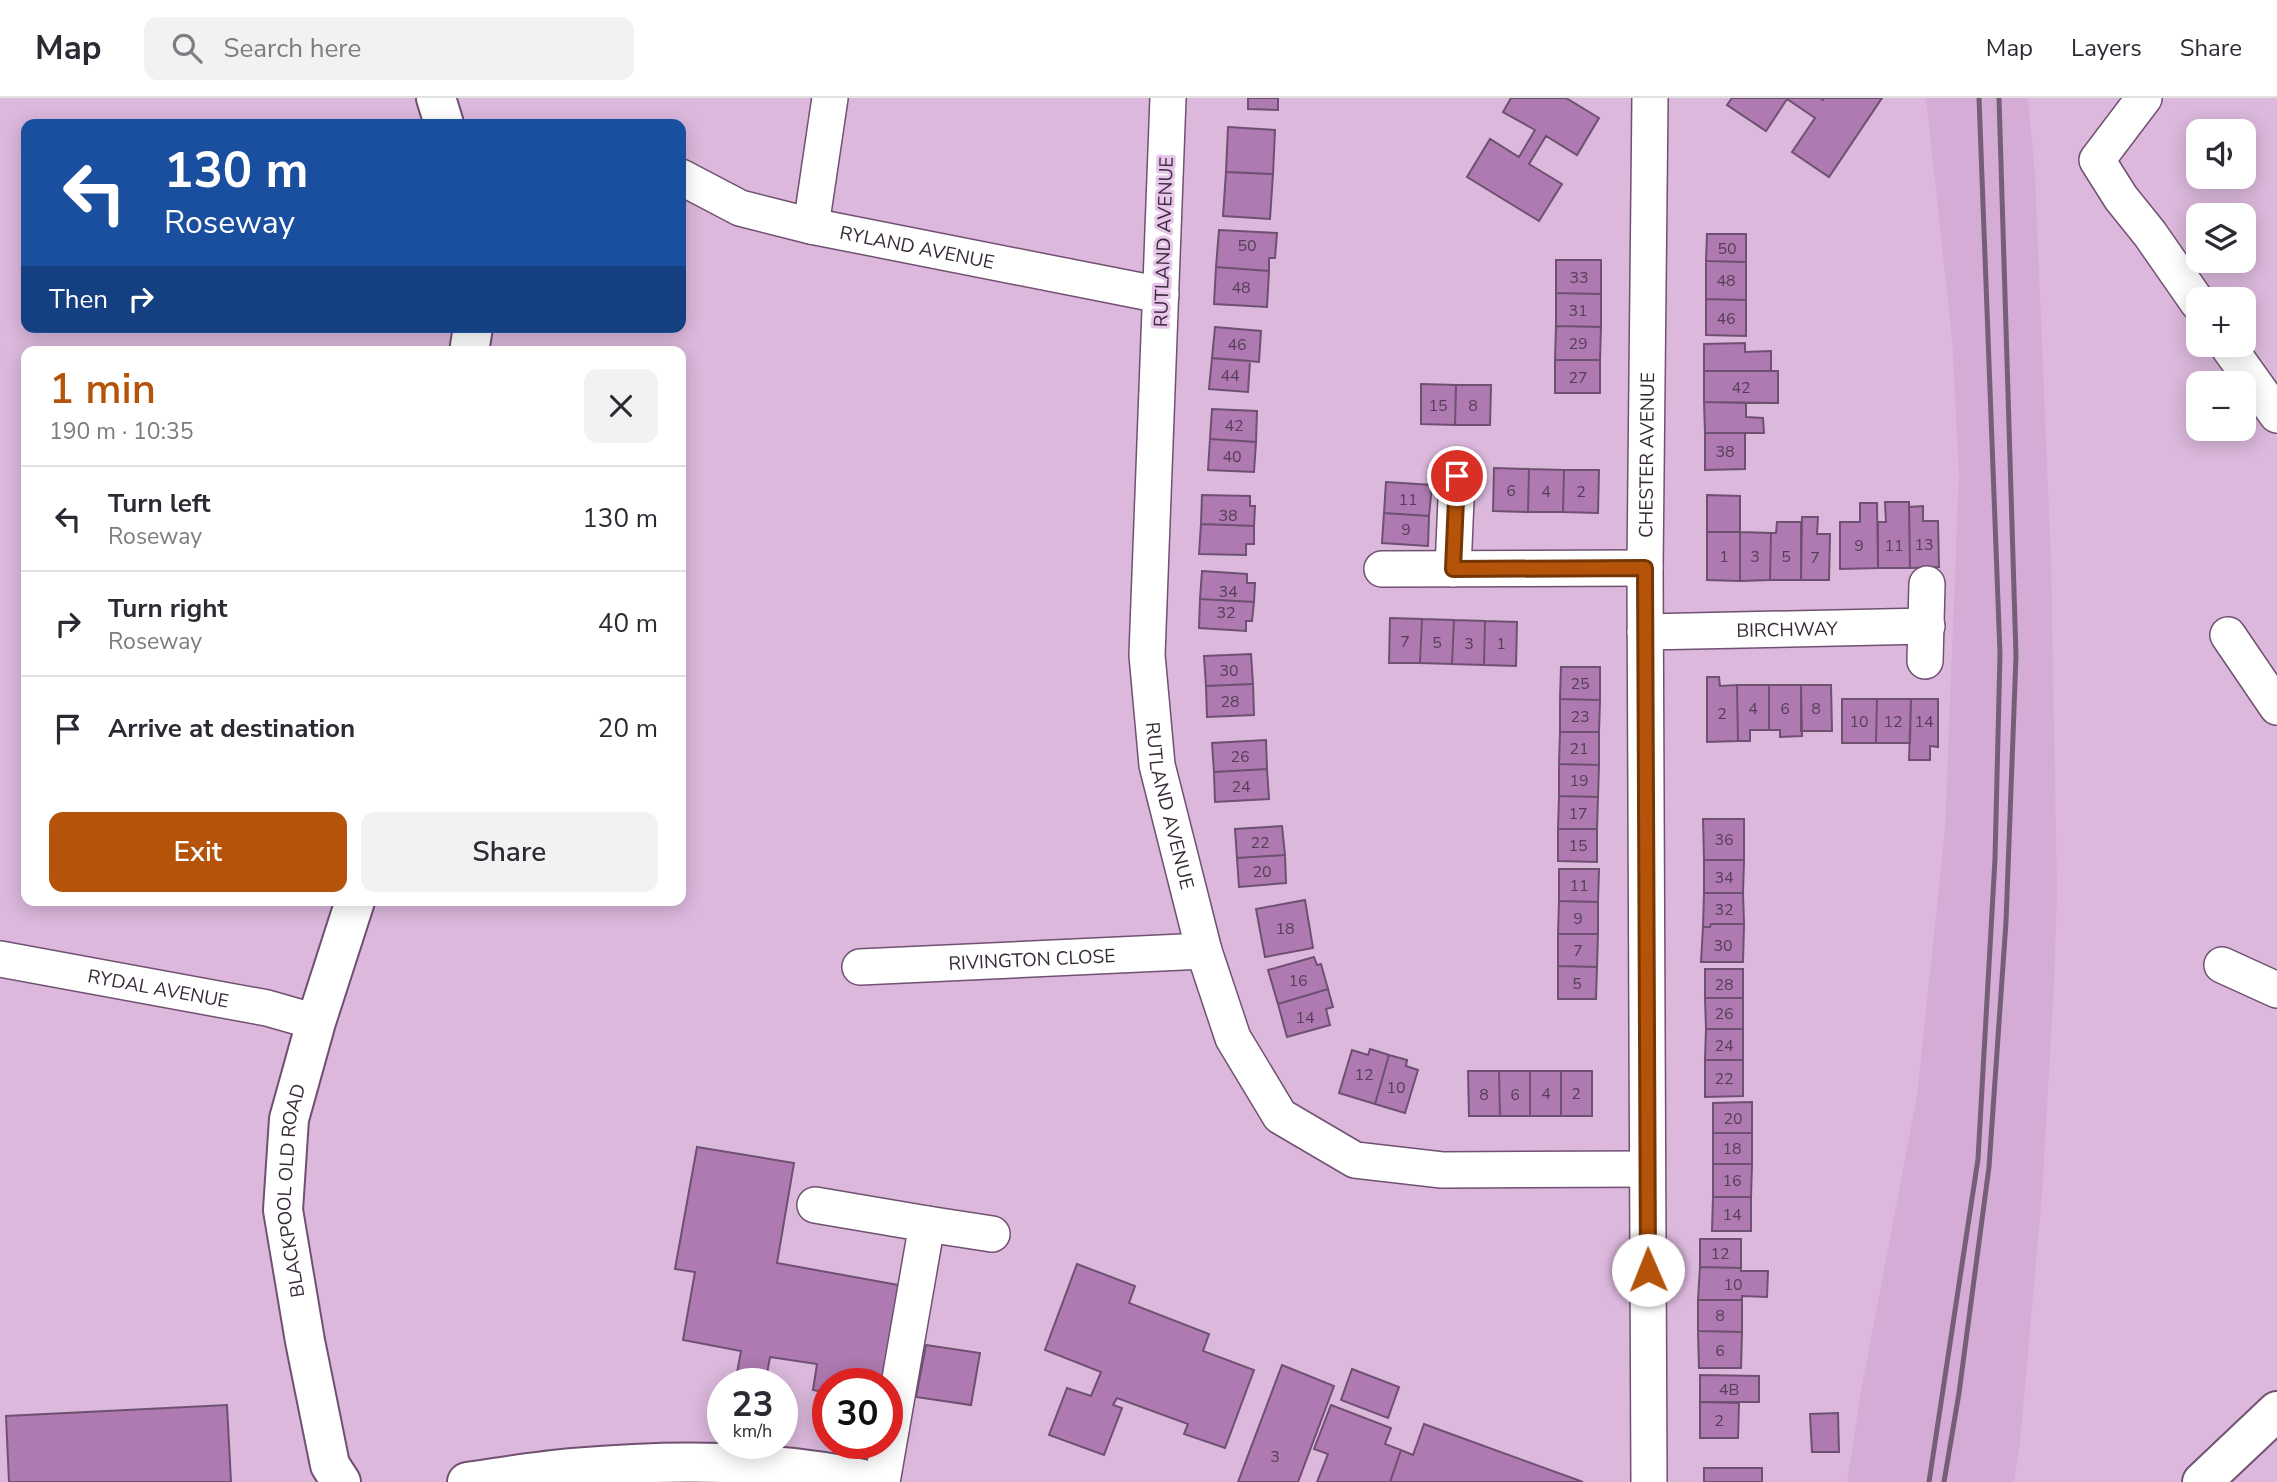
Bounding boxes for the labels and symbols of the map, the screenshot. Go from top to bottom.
street label: RUTLAND AVENUE [1148,156,1180,328]
street label: RYLAND AVENUE [837,220,996,276]
house number: 50 [1237,235,1257,257]
house number: 50 [1717,238,1737,260]
house number: 33 [1569,267,1589,289]
house number: 48 [1716,270,1736,292]
house number: 48 [1231,277,1251,299]
house number: 31 [1568,300,1588,322]
house number: 46 [1716,308,1736,330]
house number: 29 [1568,333,1588,355]
house number: 46 [1227,334,1247,356]
house number: 44 [1220,365,1240,387]
house number: 27 [1568,367,1588,389]
street label: CHESTER AVENUE [1633,372,1661,538]
house number: 42 [1731,377,1751,399]
house number: 15 [1428,395,1448,417]
house number: 8 [1468,395,1478,417]
house number: 42 [1224,415,1244,437]
house number: 38 [1715,441,1735,463]
house number: 40 [1222,446,1242,468]
pin [1427,446,1487,506]
house number: 6 [1506,480,1516,502]
house number: 4 [1541,481,1551,503]
house number: 2 [1576,481,1586,503]
house number: 11 [1398,489,1418,511]
house number: 38 [1218,505,1238,527]
house number: 9 [1401,519,1411,541]
house number: 13 [1914,534,1934,556]
house number: 9 [1854,535,1864,557]
house number: 11 [1884,535,1904,557]
house number: 1 [1719,546,1729,568]
house number: 3 [1750,546,1760,568]
house number: 5 [1781,546,1791,568]
house number: 7 [1810,547,1820,569]
house number: 34 [1218,581,1238,603]
house number: 32 [1216,602,1236,624]
street label: BIRCHWAY [1736,616,1839,644]
house number: 7 [1400,631,1410,653]
house number: 5 [1432,632,1442,654]
house number: 3 [1464,633,1474,655]
house number: 1 [1496,633,1506,655]
house number: 30 [1219,660,1239,682]
house number: 25 [1570,673,1590,695]
house number: 28 [1220,691,1240,713]
house number: 4 [1748,698,1758,720]
house number: 6 [1780,698,1790,720]
house number: 8 [1811,698,1821,720]
house number: 2 [1717,703,1727,725]
house number: 23 [1570,706,1590,728]
house number: 10 [1849,711,1869,733]
house number: 12 [1883,711,1903,733]
house number: 14 [1914,711,1934,733]
street label: RUTLAND AVENUE [1139,721,1200,892]
house number: 21 [1569,738,1589,760]
house number: 26 [1230,746,1250,768]
house number: 19 [1569,770,1589,792]
house number: 24 [1231,776,1251,798]
house number: 17 [1568,803,1588,825]
house number: 36 [1714,829,1734,851]
house number: 22 [1250,832,1270,854]
house number: 15 [1568,835,1588,857]
house number: 20 [1252,861,1272,883]
house number: 34 [1714,867,1734,889]
house number: 11 [1569,875,1589,897]
house number: 32 [1714,899,1734,921]
house number: 9 [1573,908,1583,930]
house number: 18 [1275,918,1295,940]
house number: 30 [1713,935,1733,957]
house number: 7 [1573,940,1583,962]
street label: RIVINGTON CLOSE [948,943,1116,977]
street label: RYDAL AVENUE [85,963,231,1015]
house number: 16 [1288,970,1308,992]
house number: 5 [1572,973,1582,995]
house number: 28 [1714,974,1734,996]
house number: 26 [1714,1003,1734,1025]
house number: 14 [1295,1007,1315,1029]
house number: 24 [1714,1035,1734,1057]
house number: 12 [1354,1064,1374,1086]
house number: 22 [1714,1068,1734,1090]
house number: 10 [1386,1077,1406,1099]
street label: BLACKPOOL OLD ROAD [271,1081,312,1299]
house number: 4 [1541,1083,1551,1105]
house number: 2 [1571,1083,1581,1105]
house number: 8 [1479,1084,1489,1106]
house number: 6 [1510,1084,1520,1106]
house number: 20 [1723,1108,1743,1130]
house number: 18 [1722,1138,1742,1160]
house number: 16 [1722,1170,1742,1192]
house number: 14 [1722,1204,1742,1226]
position arrow [1611,1233,1685,1307]
house number: 12 [1710,1243,1730,1265]
house number: 10 [1723,1274,1743,1296]
house number: 8 [1715,1305,1725,1327]
house number: 6 [1715,1340,1725,1362]
speed limit sign: 30 [812,1368,903,1459]
house number: 4B [1719,1379,1739,1401]
house number: 2 [1714,1410,1724,1432]
house number: 3 [1270,1446,1280,1468]

